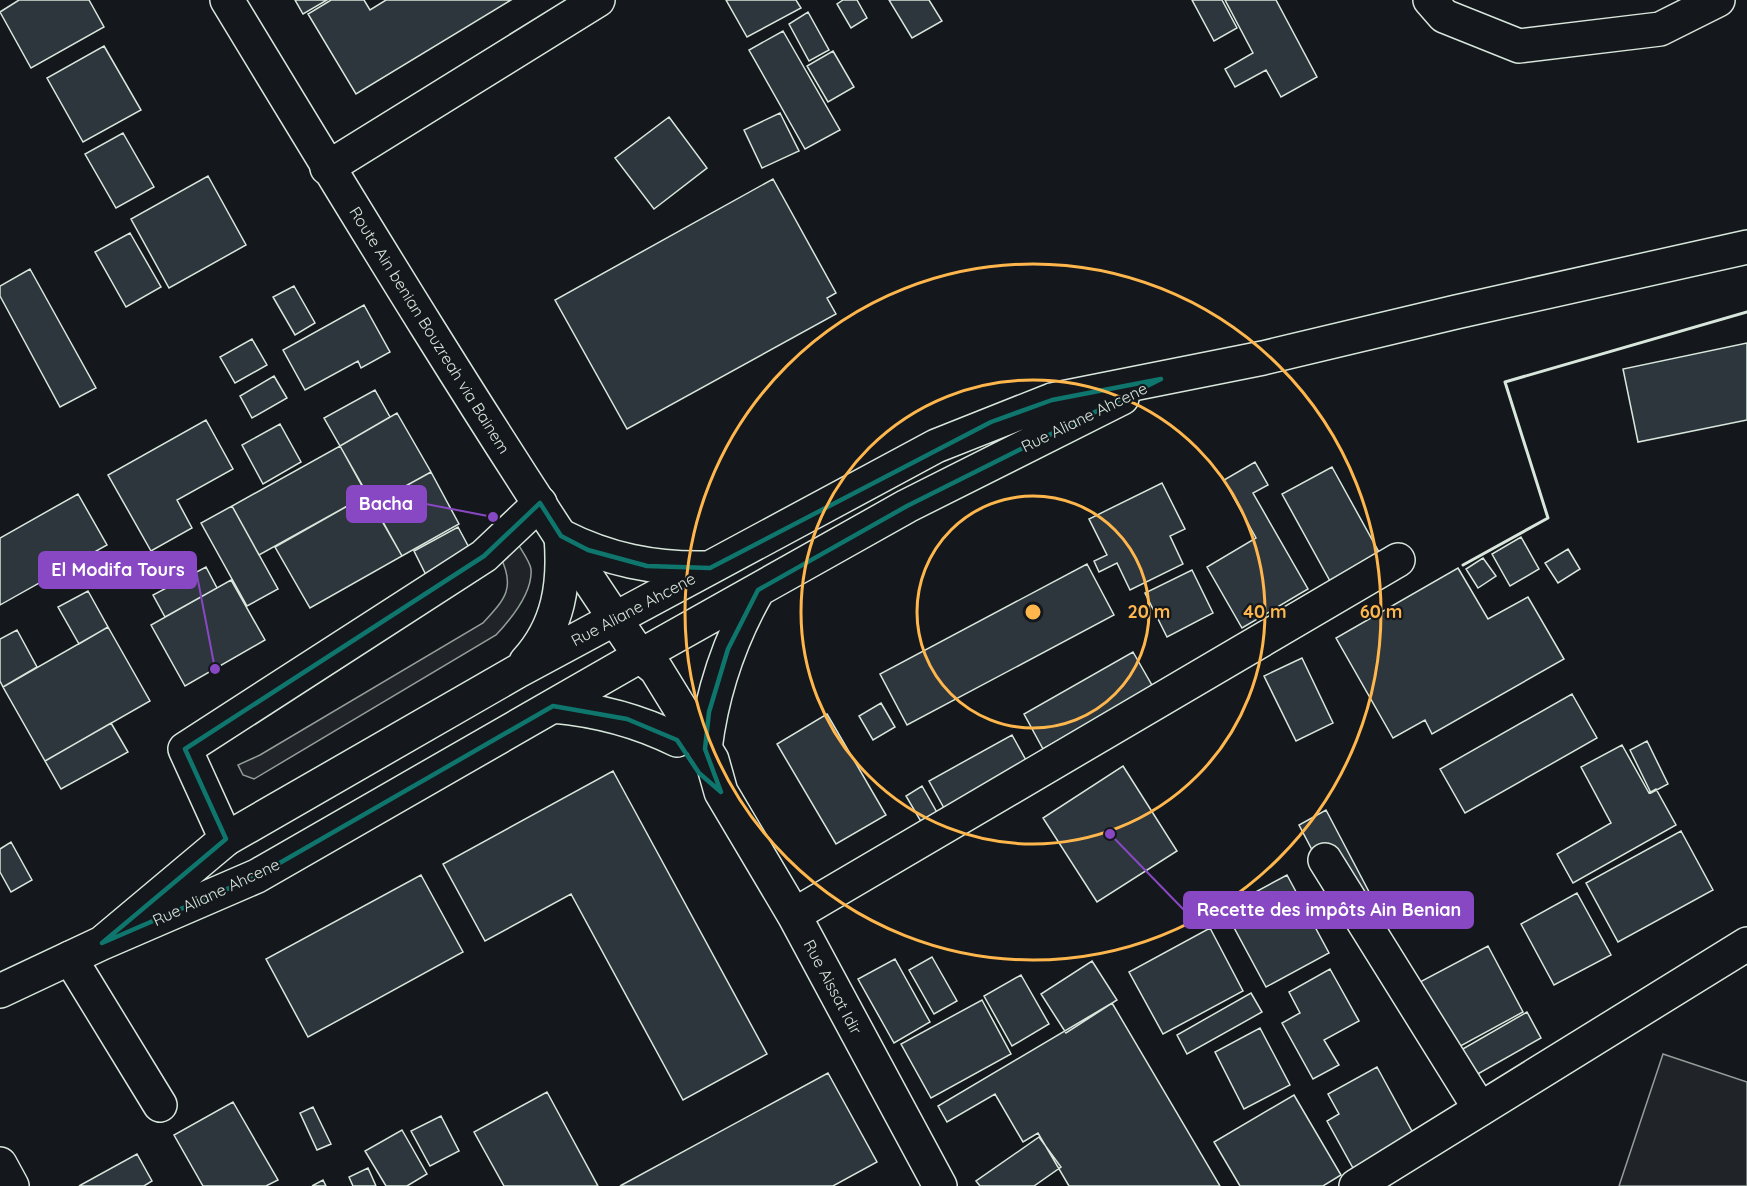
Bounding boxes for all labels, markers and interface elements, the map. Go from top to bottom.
street label: Route Ain benian Bouzreah via Bainem [345,203,515,457]
street label: Rue Aliane Ahcene [1018,378,1150,456]
callout: Bacha [347,486,426,522]
text: Bacha [359,492,413,515]
callout: El Modifa Tours [39,552,196,588]
text: El Modifa Tours [51,558,185,581]
street label: Rue Aliane Ahcene [567,568,699,650]
text: 20 m [1128,600,1170,623]
text: 40 m [1243,600,1287,623]
text: 60 m [1360,600,1402,623]
centre of rings [1023,602,1043,622]
street label: Rue Aliane Ahcene [149,854,283,930]
callout: Recette des impôts Ain Benian [1184,892,1473,928]
text: Recette des impôts Ain Benian [1197,898,1461,921]
street label: Rue Aissat Idir [800,936,866,1038]

